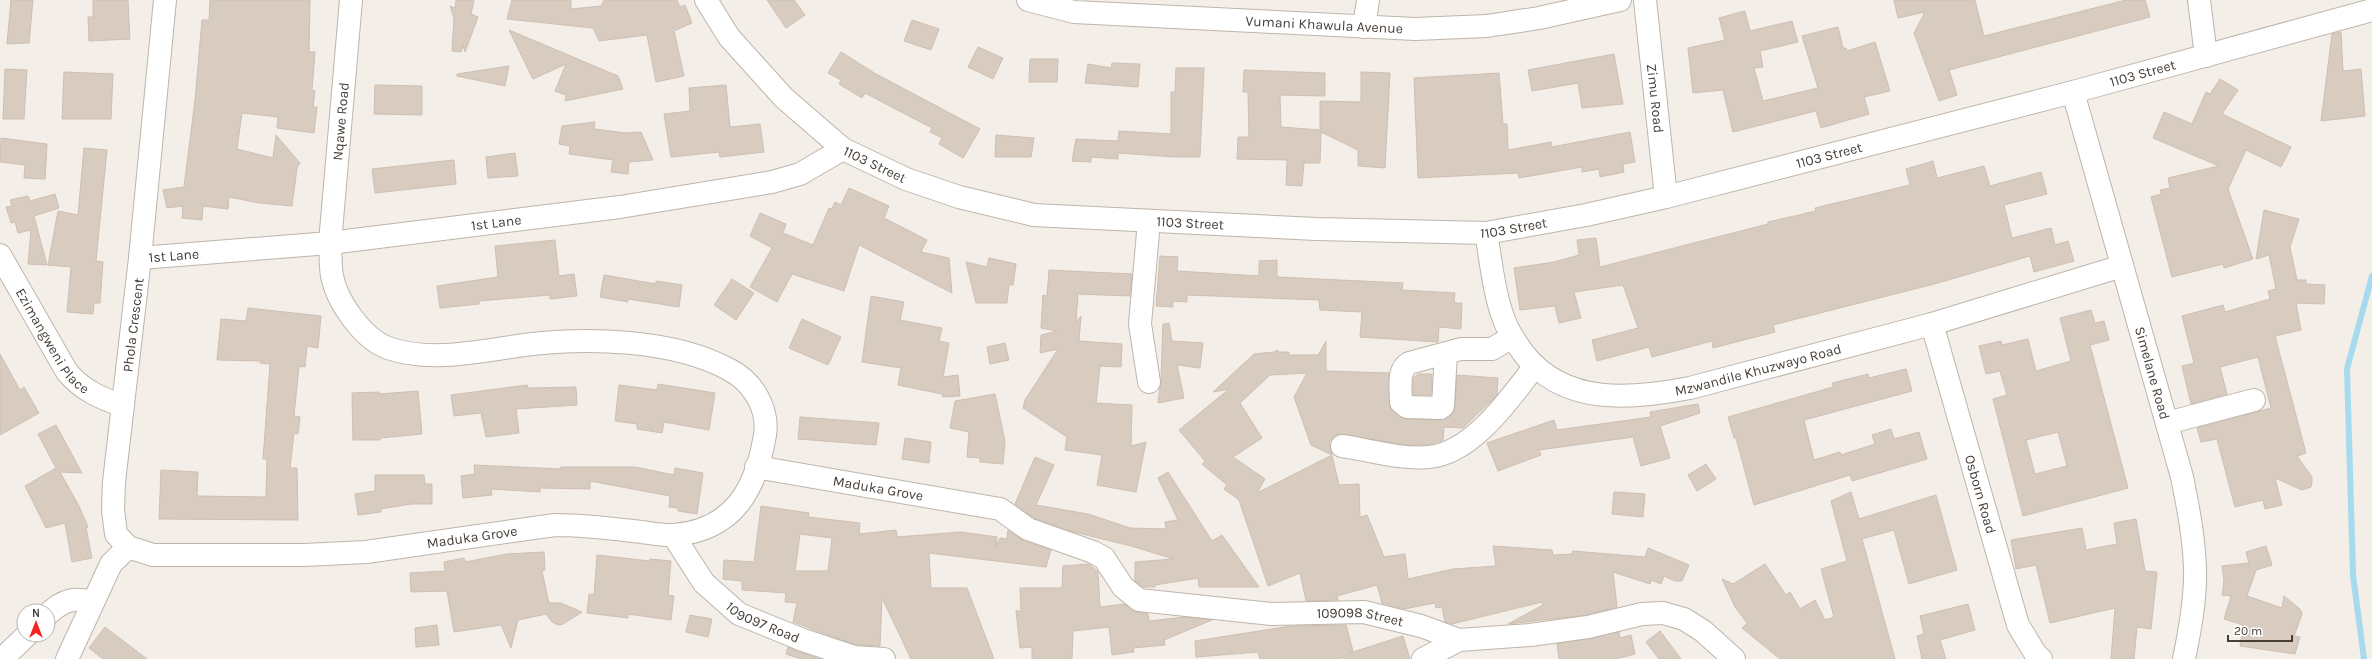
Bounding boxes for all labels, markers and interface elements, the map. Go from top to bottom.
street label: Vumani Khawula Avenue [1245,13,1403,37]
street label: 1103 Street [2108,56,2178,91]
street label: Zimu Road [1643,63,1667,134]
street label: Nqawe Road [329,82,353,161]
street label: 1103 Street [1794,139,1864,172]
street label: 1103 Street [840,142,909,187]
street label: 1st Lane [470,211,522,234]
street label: 1103 Street [1156,213,1224,233]
street label: 1103 Street [1480,214,1548,242]
street label: 1st Lane [148,245,200,266]
street label: Phola Crescent [119,277,148,373]
street label: Ezimangweni Place [12,285,92,398]
street label: Simelane Road [2131,325,2173,422]
street label: Mzwandile Khuzwayo Road [1674,340,1843,400]
street label: Osborn Road [1961,453,2000,536]
street label: Maduka Grove [832,472,925,505]
street label: Maduka Grove [426,522,518,552]
street label: 109097 Road [722,598,802,647]
north arrow [16,603,56,643]
street label: 109098 Street [1316,604,1405,630]
text: N [32,607,40,620]
scale bar [2228,617,2292,643]
text: 20 m [2234,624,2262,638]

